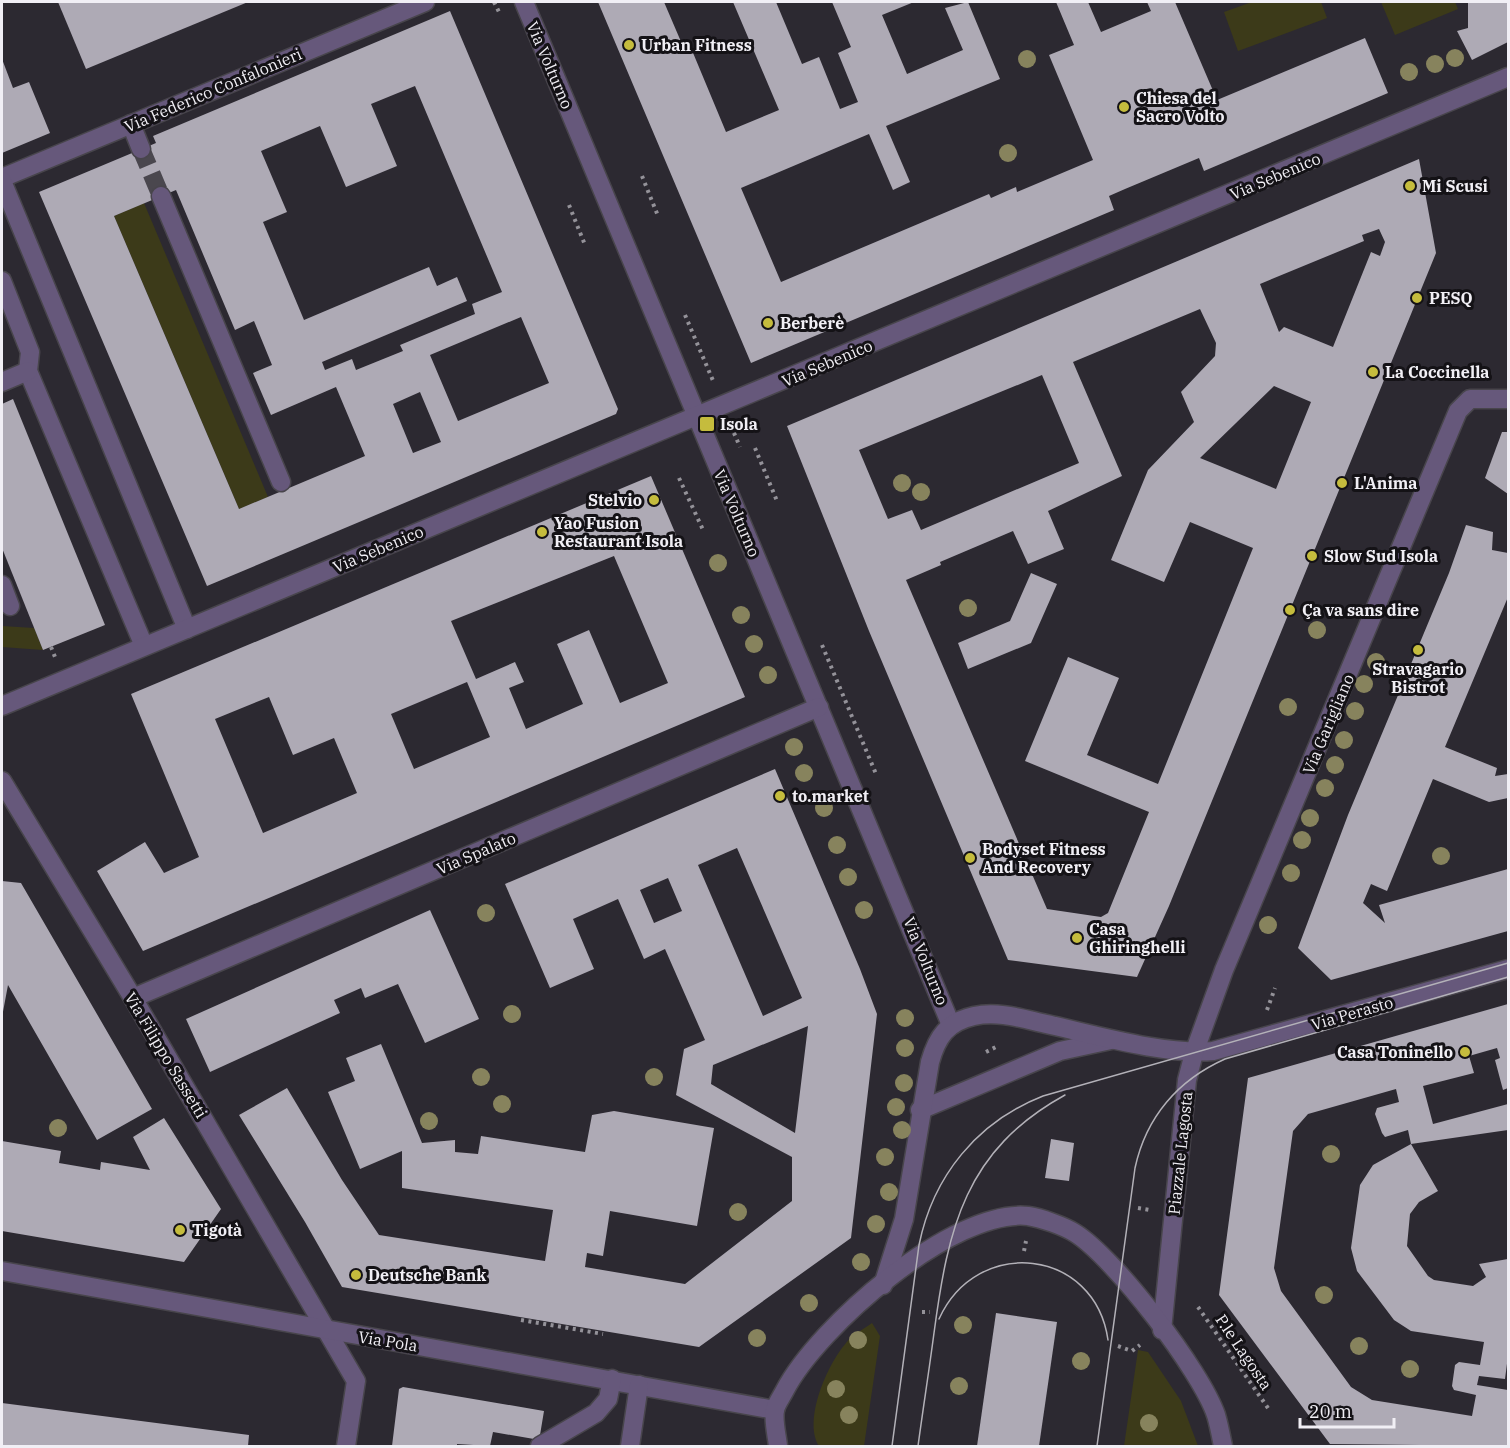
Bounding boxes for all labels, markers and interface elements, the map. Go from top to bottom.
street label: Via Volturno [523,18,577,112]
place label: Urban Fitness [641,35,752,55]
marker: Urban Fitness [622,38,636,52]
street label: Via Federico Confalonieri [121,44,305,136]
place label: Chiesa del Sacro Volto [1136,88,1224,126]
marker: Chiesa del Sacro Volto [1117,100,1131,114]
street label: Via Sebenico [1227,148,1323,204]
place label: Mi Scusi [1422,176,1488,196]
marker: Mi Scusi [1403,179,1417,193]
place label: PESQ [1429,288,1473,308]
marker: PESQ [1410,291,1424,305]
place label: Berberè [780,313,844,333]
marker: Berberè [761,316,775,330]
street label: Via Sebenico [779,335,875,391]
place label: La Coccinella [1385,362,1490,382]
marker: La Coccinella [1366,365,1380,379]
place label: Isola [720,414,758,434]
marker: Isola [698,415,716,433]
street label: Via Volturno [710,466,764,560]
place label: L'Anima [1354,473,1417,493]
marker: L'Anima [1335,476,1349,490]
place label: Stelvio [588,490,642,510]
marker: Stelvio [647,493,661,507]
place label: Yao Fusion Restaurant Isola [554,513,683,551]
street label: Via Sebenico [330,521,426,577]
marker: Yao Fusion Restaurant Isola [535,525,549,539]
place label: Slow Sud Isola [1324,546,1438,566]
marker: Slow Sud Isola [1305,549,1319,563]
place label: Ça va sans dire [1302,600,1419,620]
marker: Ça va sans dire [1283,603,1297,617]
marker: Stravagario Bistrot [1411,643,1425,657]
place label: Stravagario Bistrot [1372,659,1464,697]
street label: Via Garigliano [1298,671,1358,777]
place label: to.market [792,786,869,806]
marker: to.market [773,789,787,803]
street label: Via Spalato [433,827,519,879]
place label: Bodyset Fitness And Recovery [982,839,1106,877]
marker: Bodyset Fitness And Recovery [963,851,977,865]
street label: Via Volturno [899,914,953,1008]
place label: Casa Ghiringhelli [1089,919,1186,957]
marker: Casa Ghiringhelli [1070,931,1084,945]
street label: Via Filippo Sassetti [121,988,211,1122]
street label: Via Perasto [1309,992,1395,1034]
place label: Casa Toninello [1337,1042,1453,1062]
marker: Casa Toninello [1458,1045,1472,1059]
street label: Piazzale Lagosta [1164,1090,1196,1216]
place label: Tigotà [192,1220,242,1240]
marker: Tigotà [173,1223,187,1237]
place label: Deutsche Bank [368,1265,486,1285]
marker: Deutsche Bank [349,1268,363,1282]
street label: P.le Lagosta [1211,1310,1277,1394]
street label: Via Pola [357,1326,419,1356]
scale bar [1300,1391,1394,1429]
text: 20 m [1309,1400,1352,1423]

